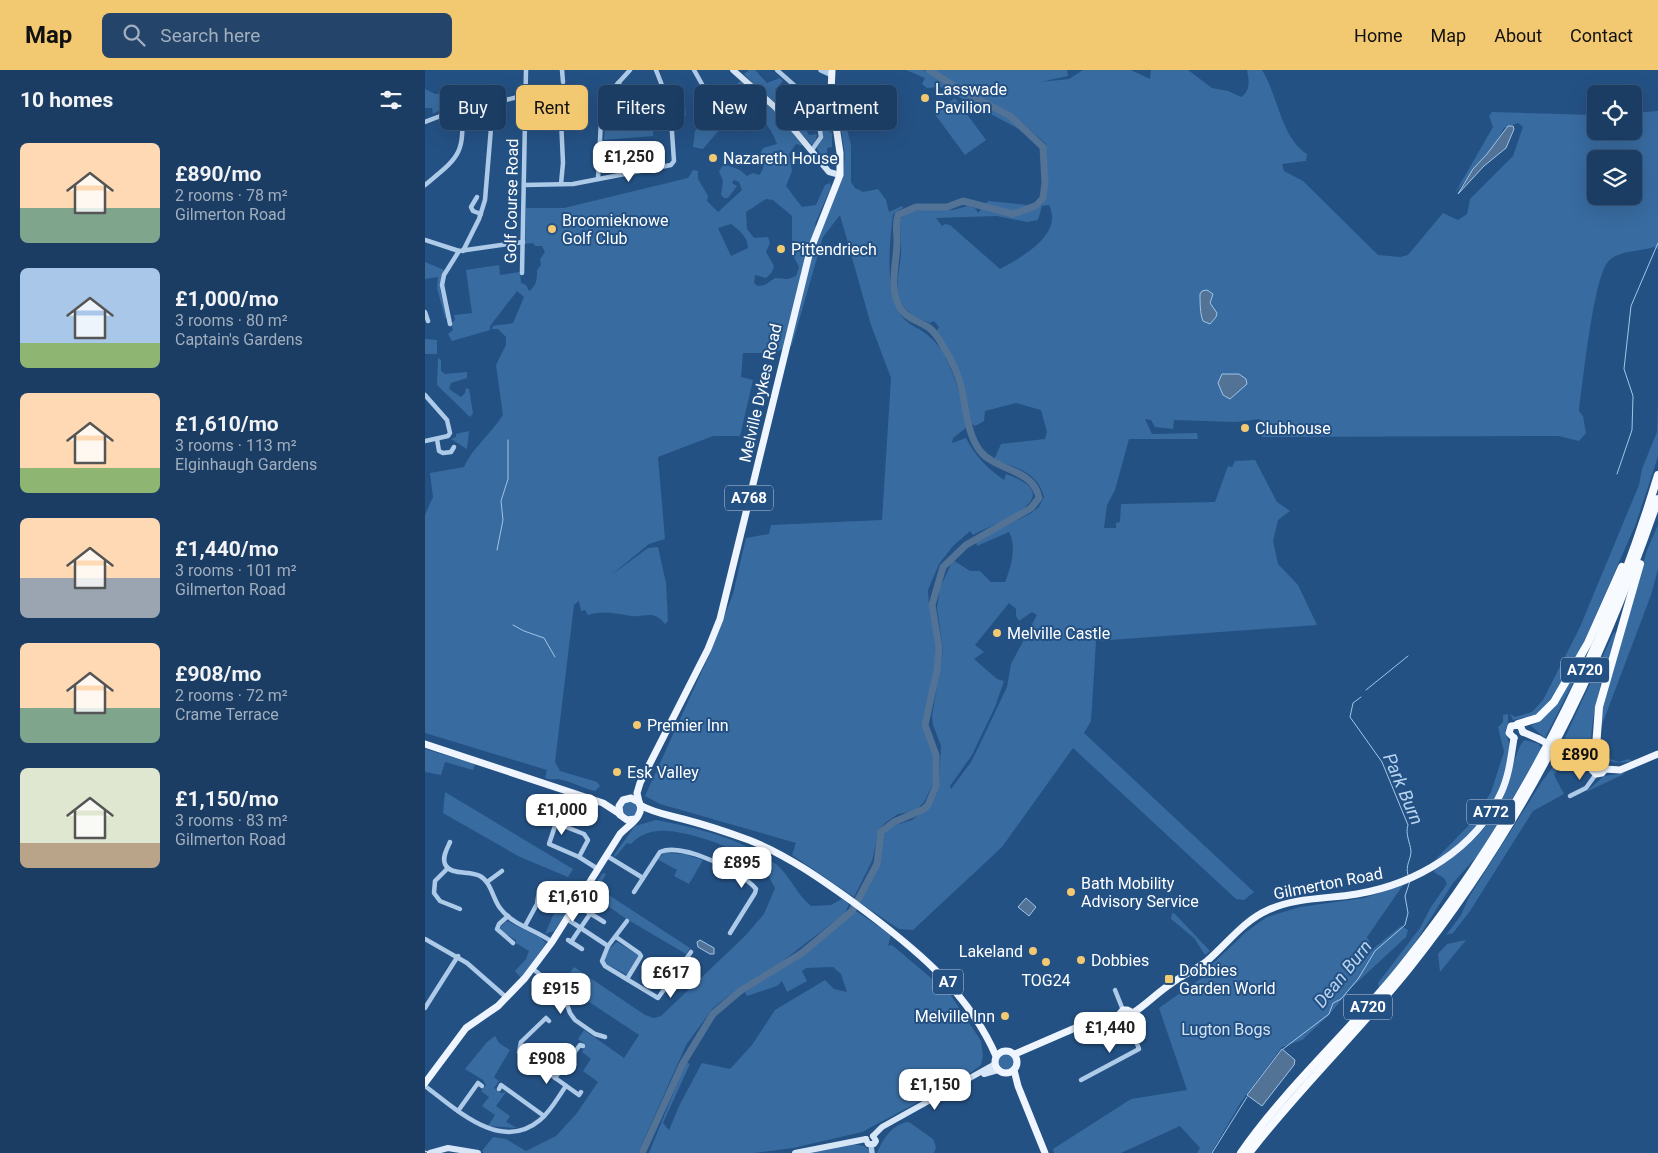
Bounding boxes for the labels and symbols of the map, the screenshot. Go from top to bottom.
place label: Lasswade Pavilion [935,80,1007,117]
marker: Lasswade Pavilion [919,92,931,104]
street label: Golf Course Road [501,139,522,263]
pin: £1,250 [588,140,670,183]
place label: Nazareth House [723,149,838,168]
marker: Nazareth House [707,152,719,164]
place label: Broomieknowe Golf Club [562,211,668,248]
marker: Broomieknowe Golf Club [546,223,558,235]
place label: Pittendriech [791,240,877,259]
marker: Pittendriech [775,243,787,255]
street label: Melville Dykes Road [735,322,786,464]
place label: Clubhouse [1255,419,1331,438]
marker: Clubhouse [1239,422,1251,434]
road number: A768 [725,486,773,510]
place label: Melville Castle [1007,624,1110,643]
marker: Melville Castle [991,627,1003,639]
road number: A720 [1561,658,1609,682]
place label: Premier Inn [647,716,729,735]
marker: Premier Inn [631,719,643,731]
pin: £890 [1550,738,1610,781]
water label: Park Burn [1379,750,1428,828]
place label: Esk Valley [627,763,699,782]
marker: Esk Valley [611,766,623,778]
pin: £1,000 [521,794,603,836]
road number: A772 [1467,800,1515,824]
pin: £895 [712,846,772,889]
street label: Gilmerton Road [1272,864,1384,903]
place label: Bath Mobility Advisory Service [1081,874,1199,911]
pin: £1,610 [532,880,614,923]
marker: Bath Mobility Advisory Service [1065,886,1077,898]
water label: Dean Burn [1309,936,1376,1012]
place label: Lakeland [959,942,1023,961]
marker: Lakeland [1027,945,1039,957]
place label: Dobbies [1091,951,1149,970]
marker: Dobbies [1075,954,1087,966]
pin: £617 [641,956,701,999]
marker: TOG24 [1040,956,1052,968]
place label: Dobbies Garden World [1179,961,1276,998]
road number: A7 [933,970,963,994]
place label: TOG24 [1021,971,1071,990]
pin: £915 [531,972,591,1015]
marker: Dobbies Garden World [1163,973,1175,985]
road number: A720 [1344,994,1392,1020]
place label: Melville Inn [915,1007,995,1026]
marker: Melville Inn [999,1010,1011,1022]
pin: £1,440 [1069,1012,1151,1054]
park label: Lugton Bogs [1181,1020,1271,1039]
pin: £908 [517,1042,577,1085]
pin: £1,150 [894,1068,976,1111]

